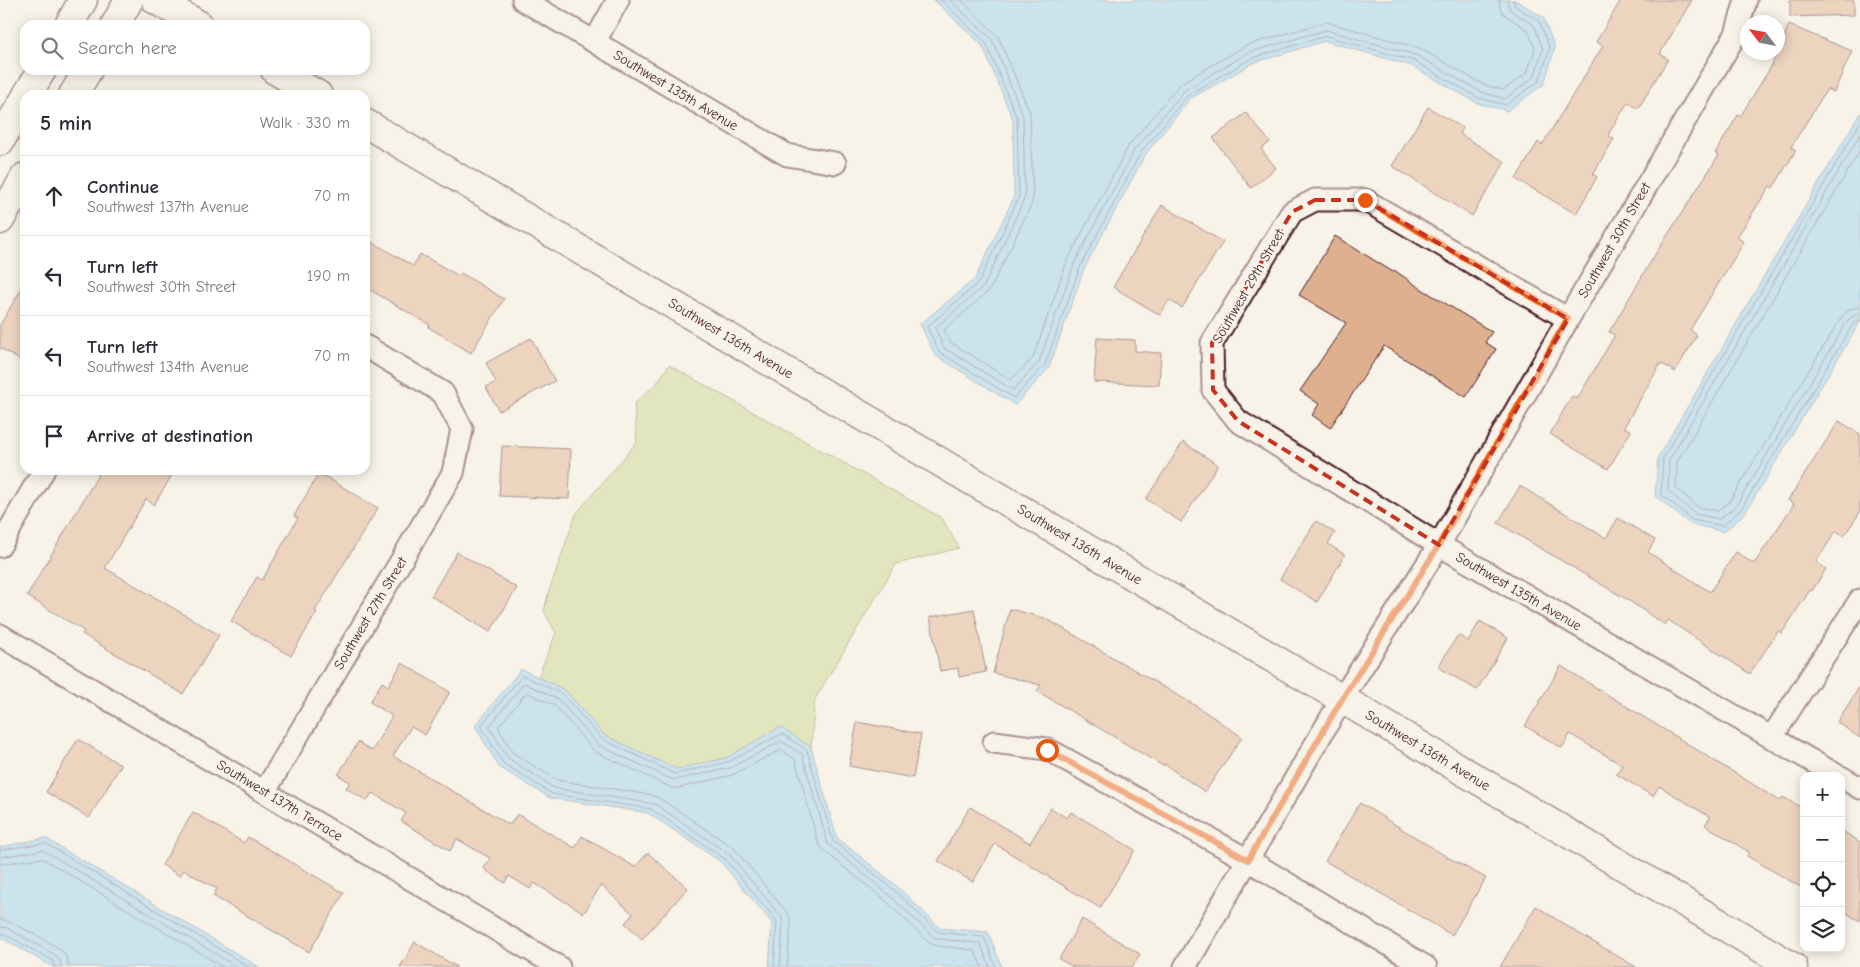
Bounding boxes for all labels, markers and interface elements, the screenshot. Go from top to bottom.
north arrow [1740,15,1785,60]
search box [20,20,370,75]
icon: search [38,34,66,62]
text: Search here [78,37,177,59]
street label: Southwest 135th Avenue [610,46,741,134]
text: 5 min [40,111,92,135]
text: Walk · 330 m [260,114,350,132]
text: Continue [87,176,159,198]
street label: Southwest 30th Street [1574,179,1655,301]
icon: ahead [40,182,68,210]
text: 70 m [314,187,350,205]
route end [1354,189,1377,212]
text: Southwest 137th Avenue [87,198,249,216]
street label: Southwest 29th Street [1209,225,1289,347]
text: Turn left [87,256,158,278]
icon: left [40,262,68,290]
text: 190 m [307,267,350,285]
text: Southwest 30th Street [87,278,236,296]
street label: Southwest 136th Avenue [665,294,796,382]
text: Turn left [87,336,158,358]
icon: left [40,342,68,370]
text: 70 m [314,347,350,365]
text: Southwest 134th Avenue [87,358,249,376]
icon: arrive [40,422,68,450]
text: Arrive at destination [87,425,253,447]
street label: Southwest 136th Avenue [1014,500,1145,588]
street label: Southwest 135th Avenue [1453,548,1585,634]
street label: Southwest 27th Street [330,553,411,673]
street label: Southwest 136th Avenue [1362,706,1493,794]
route start [1036,739,1059,762]
street label: Southwest 137th Terrace [214,756,346,845]
map controls [1800,772,1845,952]
button: + [1800,772,1845,817]
button: − [1800,817,1845,862]
button: locate [1800,862,1845,907]
button: layers [1800,907,1845,952]

